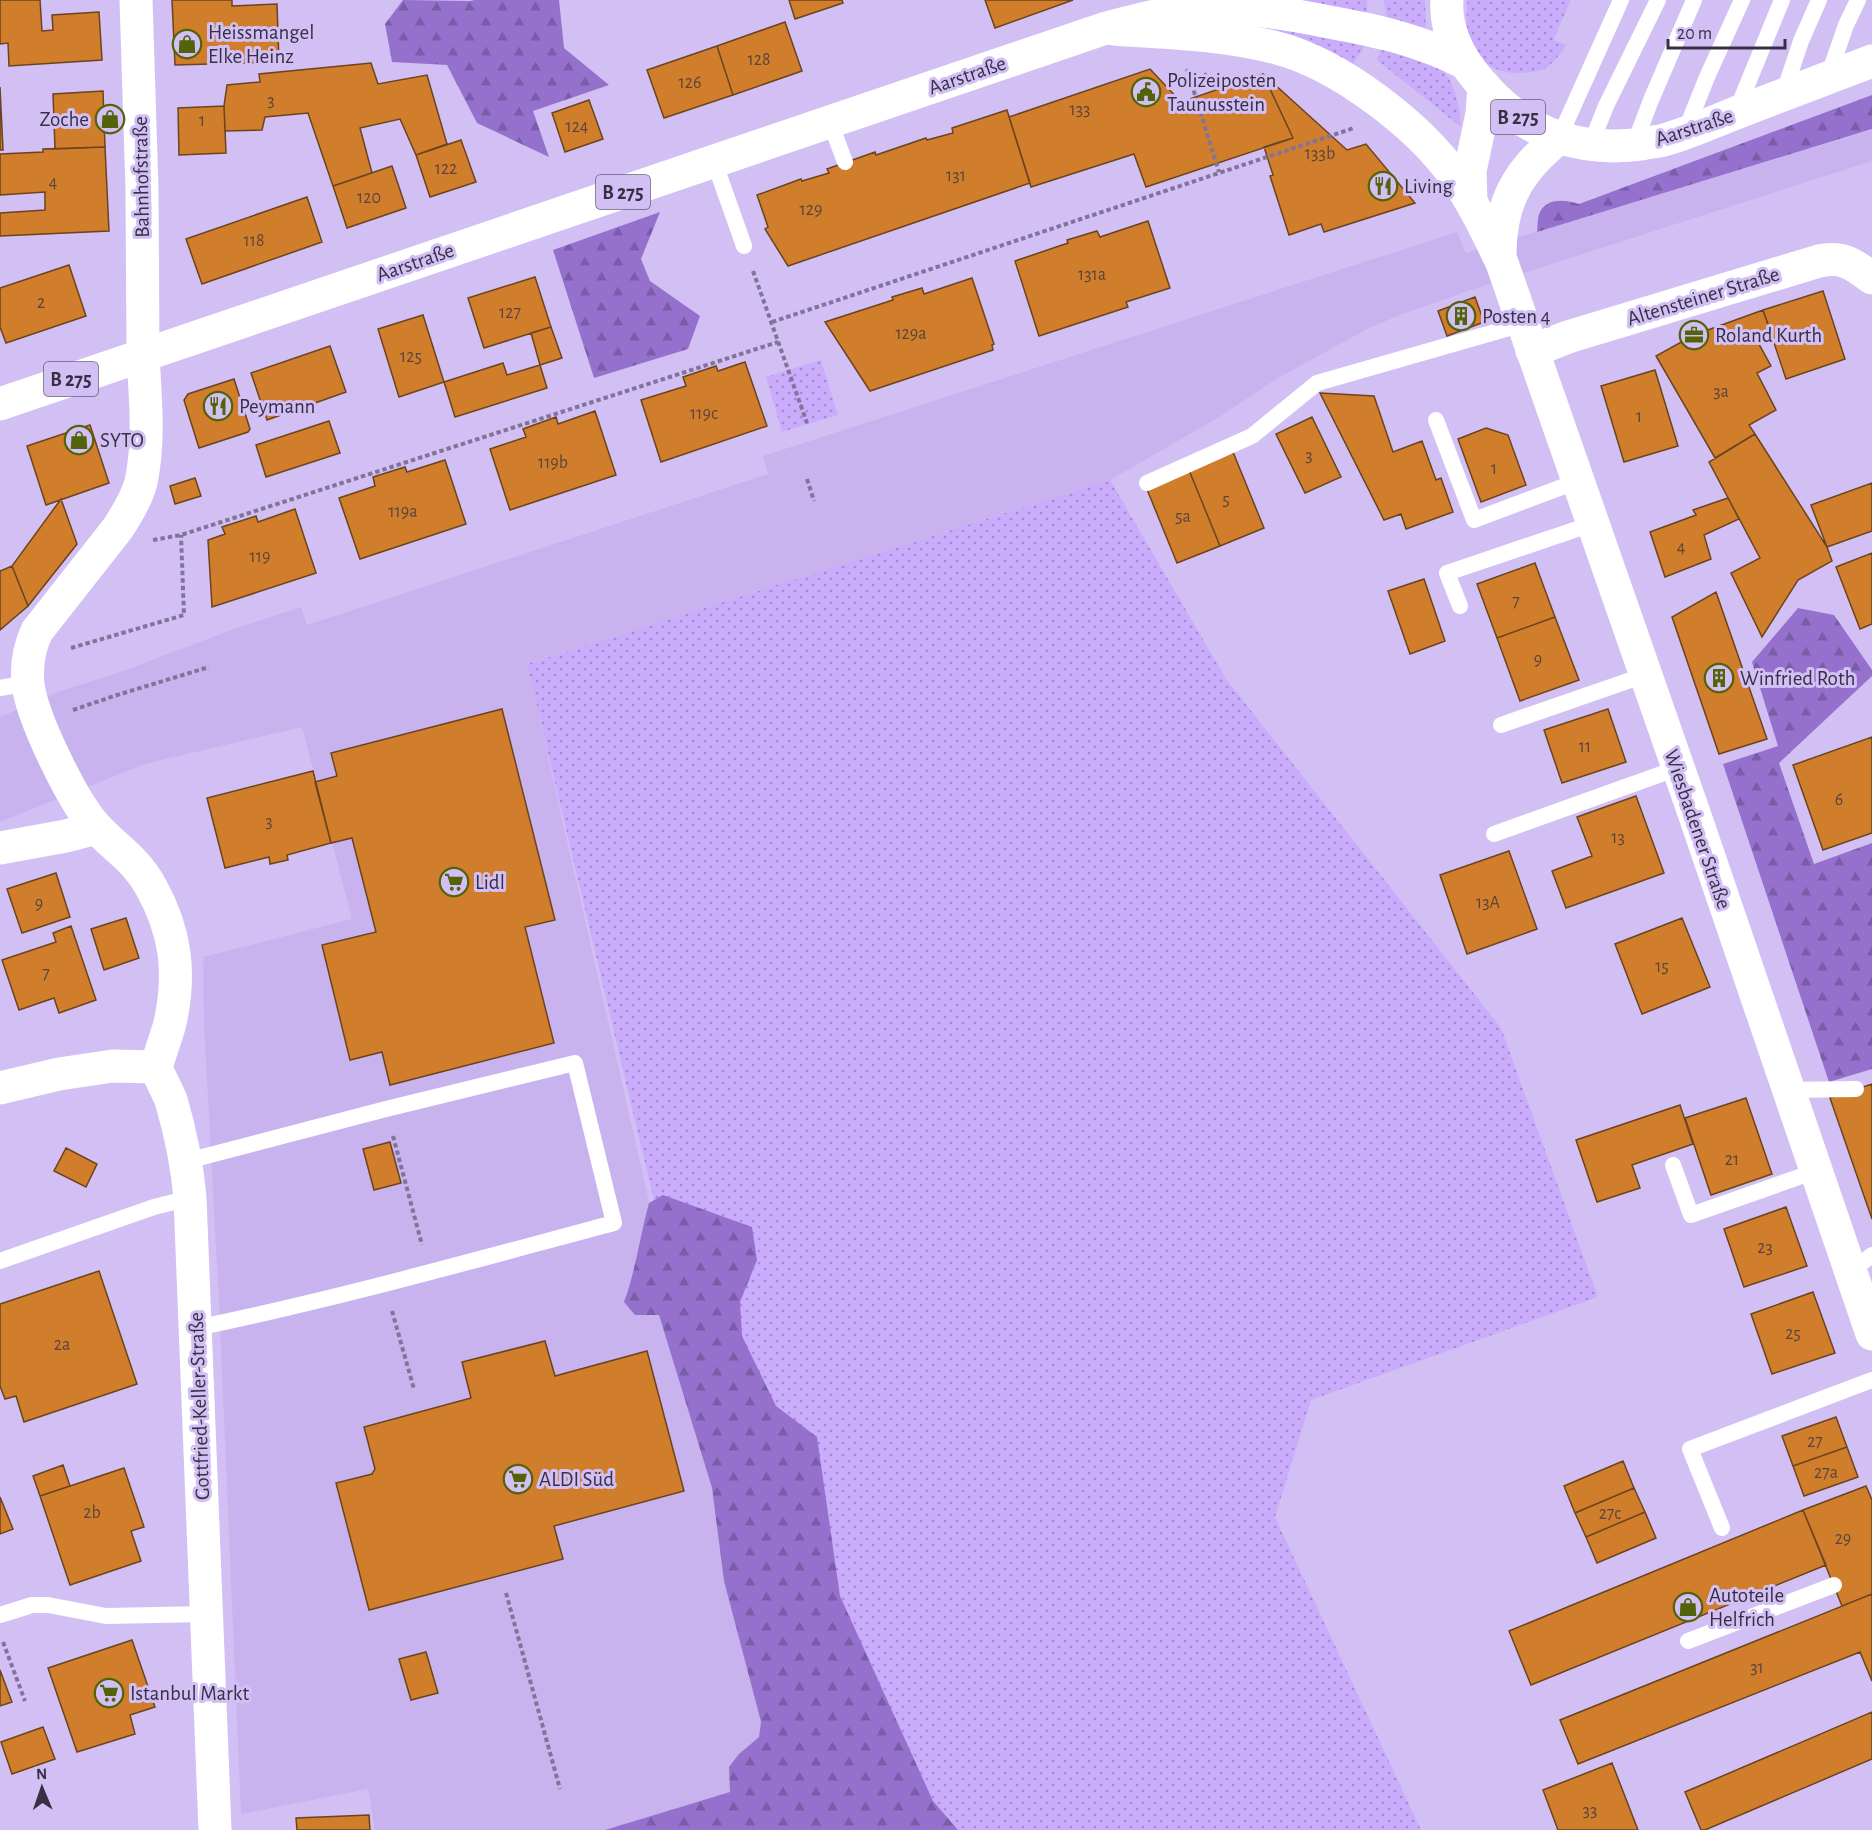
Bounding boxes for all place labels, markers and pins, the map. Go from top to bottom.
place label: Heissmangel Elke Heinz [208,22,314,67]
shop icon: Heissmangel Elke Heinz [171,28,203,60]
place label: Polizeiposten Taunusstein [1167,70,1276,115]
public building icon: Polizeiposten Taunusstein [1130,76,1162,108]
shop icon: Zoche [94,103,126,135]
place label: Zoche [39,109,89,130]
restaurant icon: Living [1367,170,1399,202]
place label: Living [1404,176,1454,197]
building icon: Posten 4 [1445,300,1477,332]
place label: Posten 4 [1482,306,1551,327]
office icon: Roland Kurth [1678,319,1710,351]
place label: Roland Kurth [1715,325,1822,346]
restaurant icon: Peymann [202,390,234,422]
place label: Peymann [239,396,315,417]
shop icon: SYTO [63,424,95,456]
place label: SYTO [100,430,144,451]
building icon: Winfried Roth [1703,662,1735,694]
place label: Winfried Roth [1740,668,1856,689]
supermarket icon: Lidl [438,866,470,898]
place label: Lidl [475,872,505,893]
supermarket icon: ALDI Süd [502,1463,534,1495]
place label: ALDI Süd [539,1469,614,1490]
place label: Autoteile Helfrich [1709,1585,1784,1630]
shop icon: Autoteile Helfrich [1672,1591,1704,1623]
supermarket icon: Istanbul Markt [93,1677,125,1709]
place label: Istanbul Markt [130,1683,249,1704]

